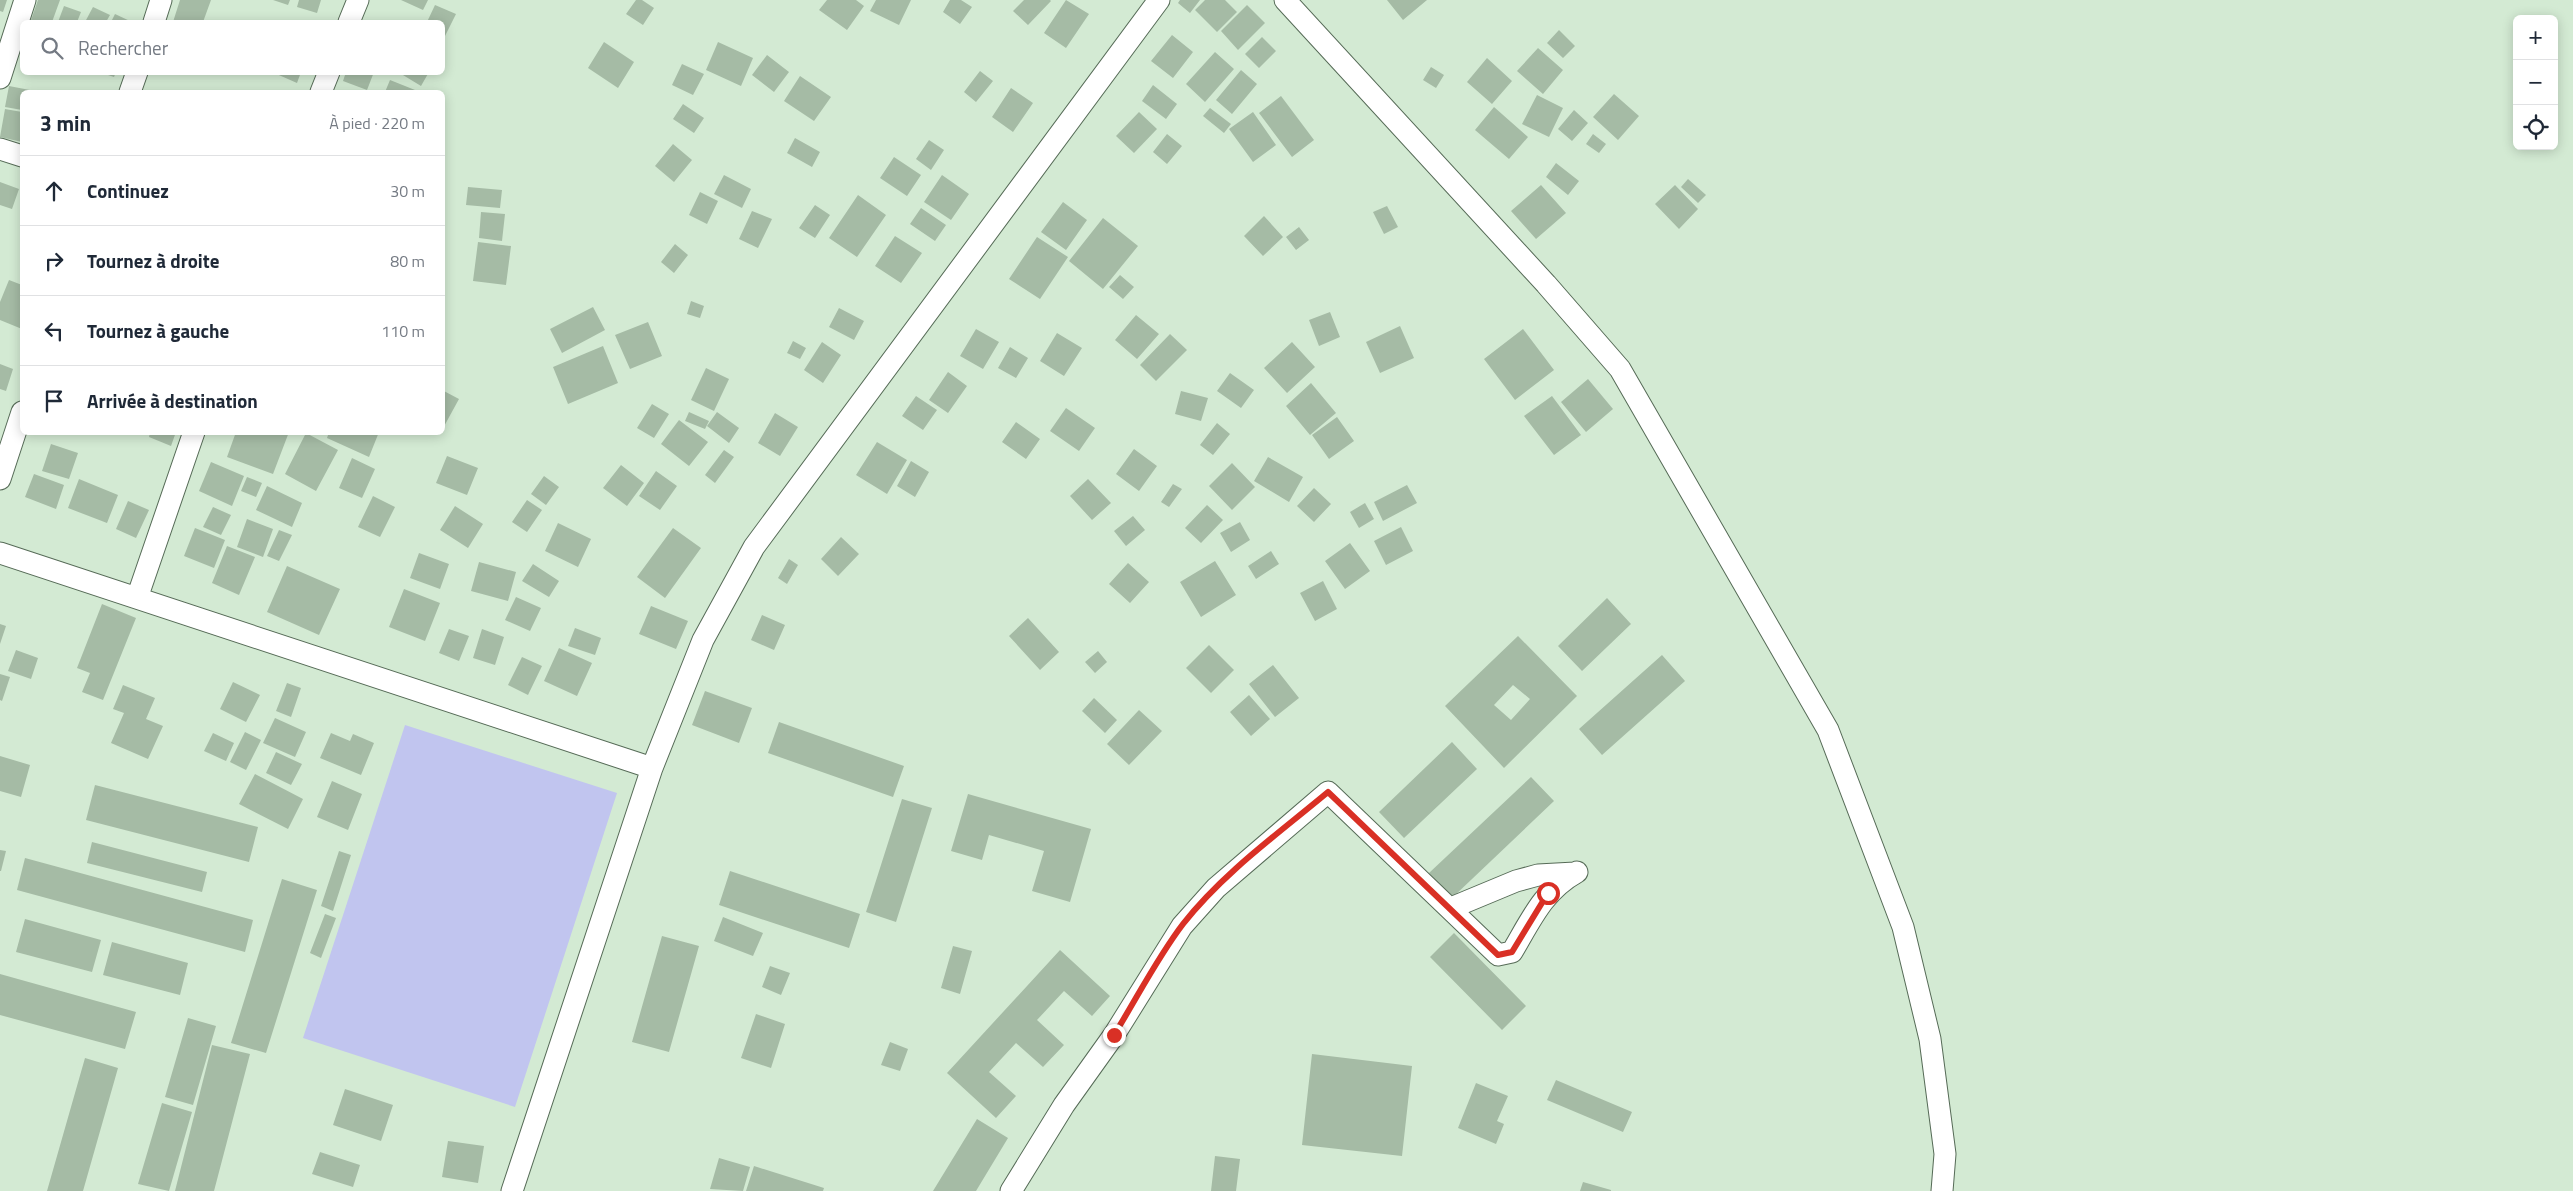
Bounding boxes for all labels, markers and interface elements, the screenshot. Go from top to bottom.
map controls [2513,15,2558,150]
button: + [2513,15,2558,60]
search box [20,20,445,75]
text: Rechercher [78,33,168,62]
icon: search [38,34,66,62]
button: − [2513,60,2558,105]
button: locate [2513,105,2558,150]
text: 3 min [40,107,91,139]
text: À pied · 220 m [329,111,425,135]
text: Continuez [87,176,169,205]
icon: ahead [40,177,68,205]
text: 30 m [390,179,425,203]
text: Tournez à droite [87,246,219,275]
icon: right [40,247,68,275]
text: 80 m [390,249,425,273]
text: Tournez à gauche [87,316,229,345]
icon: left [40,317,68,345]
text: 110 m [381,319,425,343]
text: Arrivée à destination [87,386,258,415]
icon: arrive [40,387,68,415]
route start [1537,882,1560,905]
route end [1103,1024,1126,1047]

